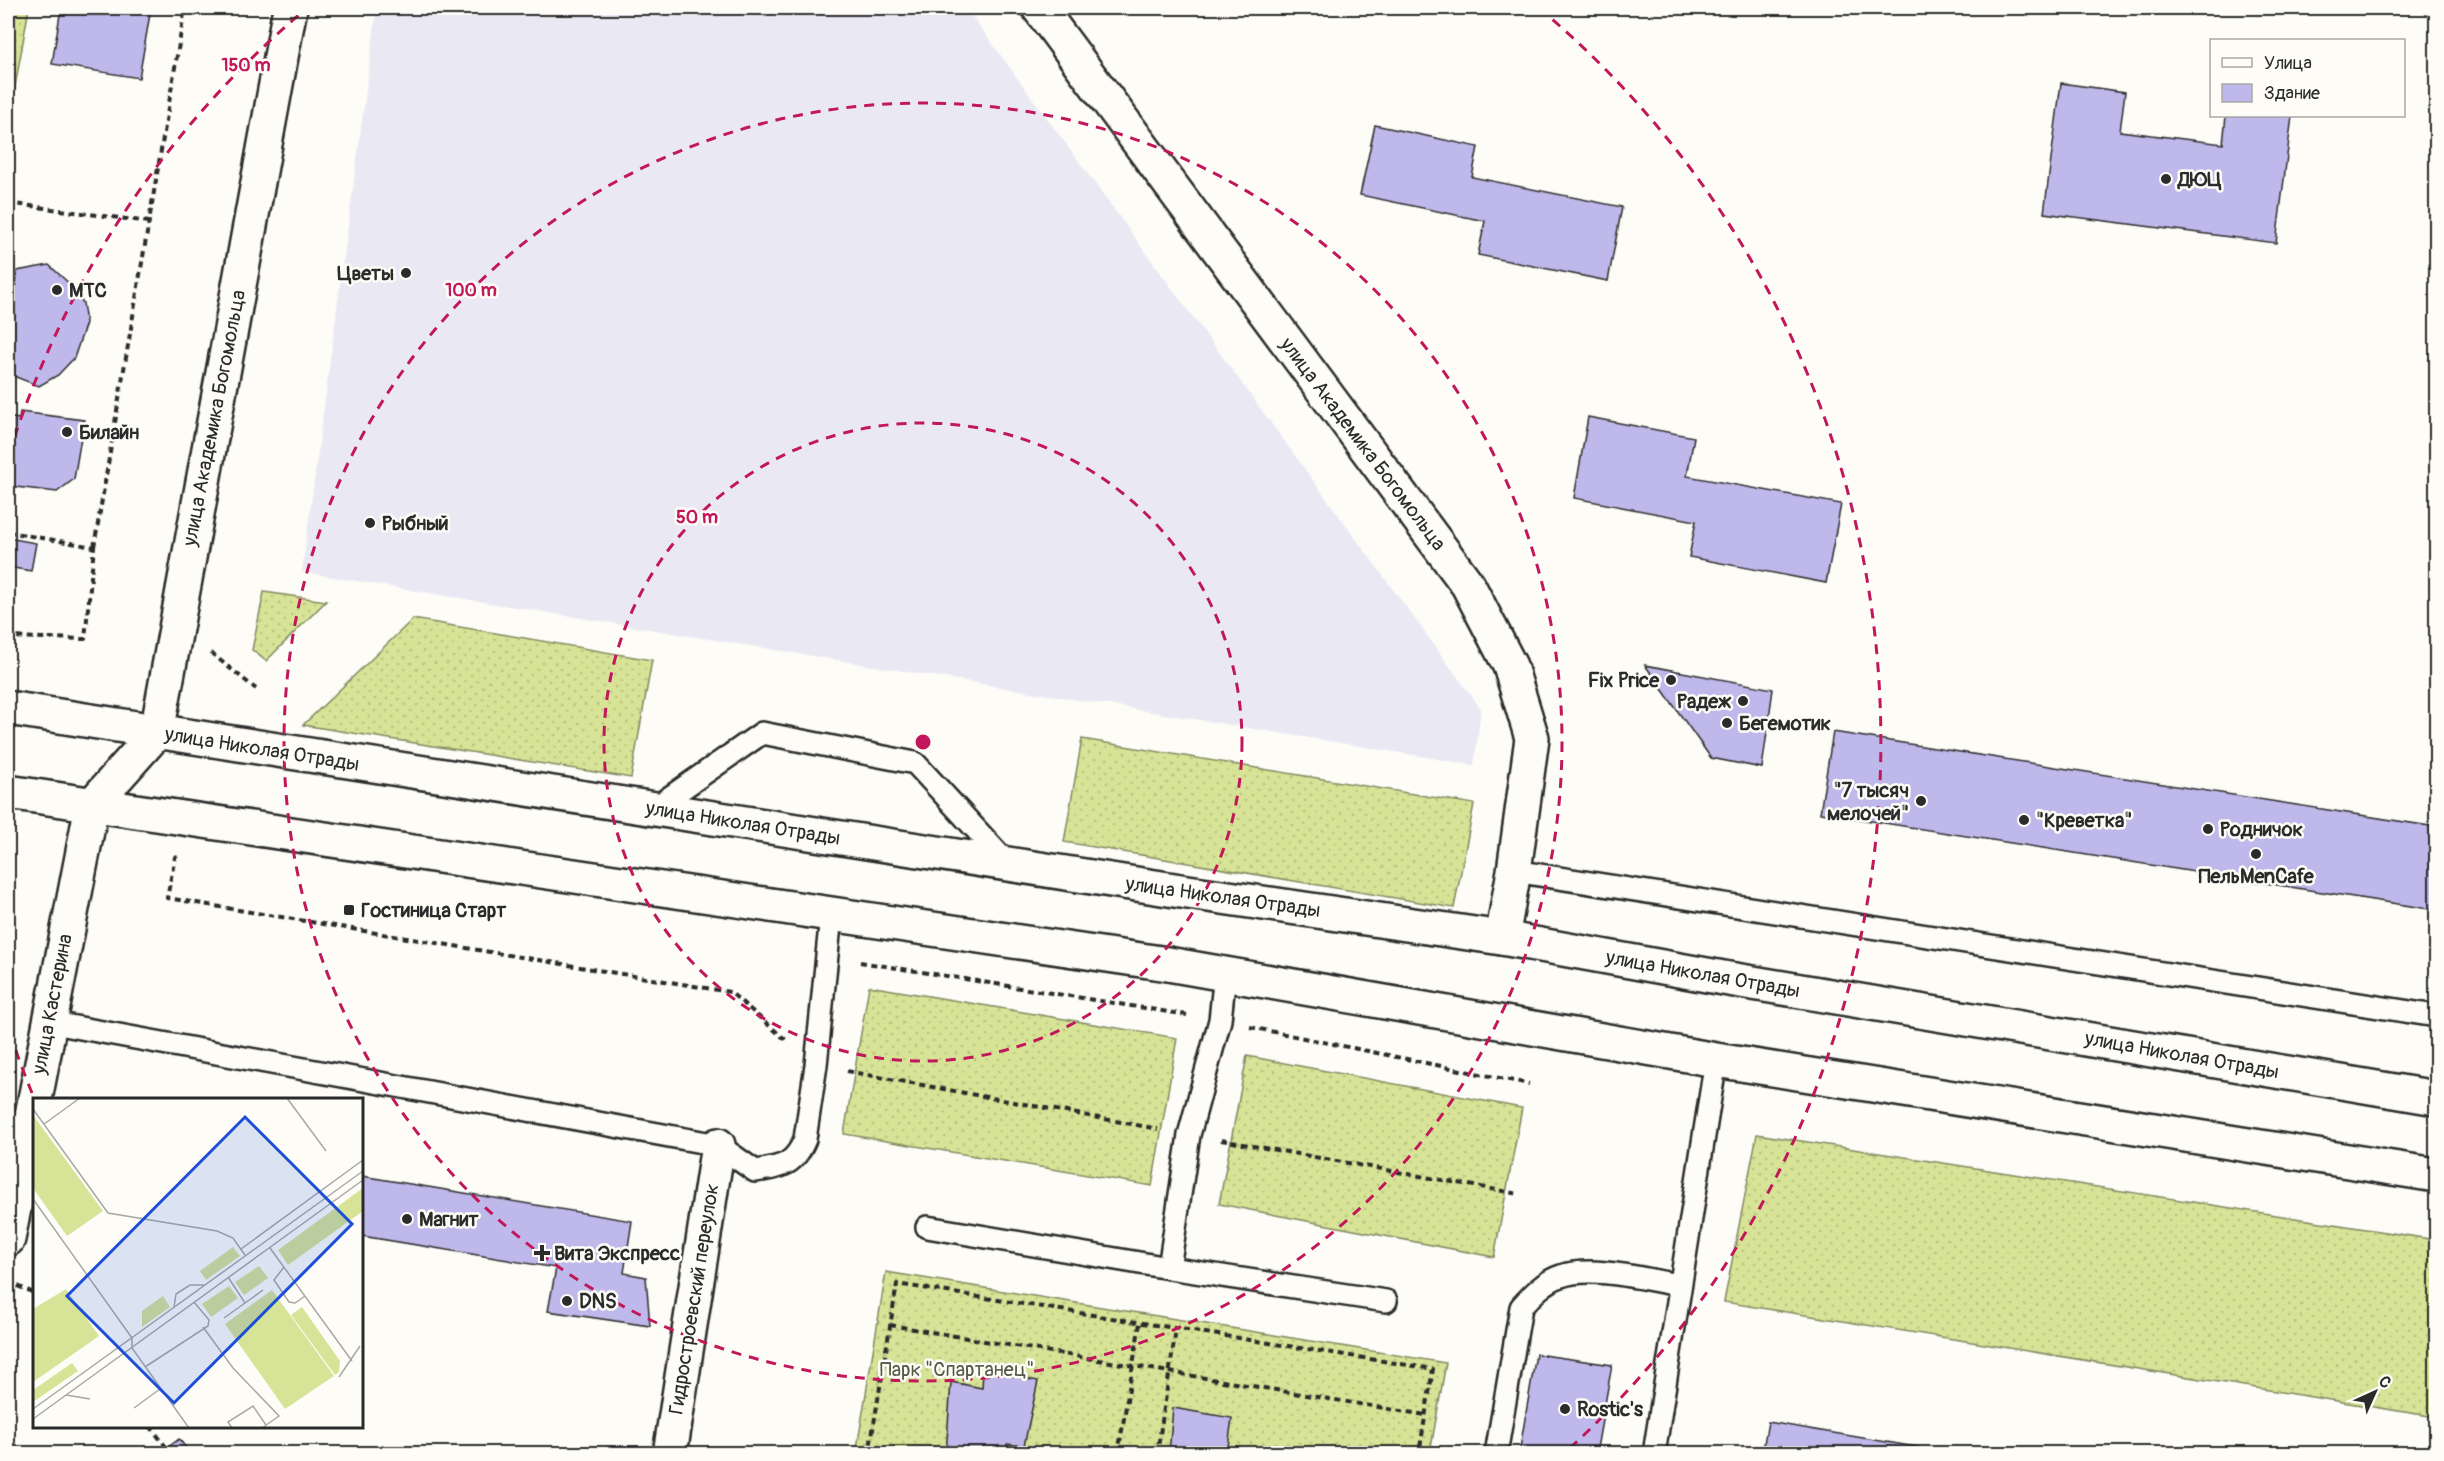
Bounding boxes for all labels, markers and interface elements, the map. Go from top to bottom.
legend [2210,39,2405,117]
text: Улица [2264,52,2312,75]
text: 150 m [222,54,271,77]
text: Здание [2264,82,2320,105]
place label: ДЮЦ [2177,167,2222,192]
marker: ДЮЦ [2159,172,2173,186]
place label: Цветы [337,261,394,286]
marker: Цветы [399,266,413,280]
place label: МТС [69,278,107,303]
text: 100 m [445,279,497,302]
marker: МТС [50,283,64,297]
street label: улица Академика Богомольца [177,288,251,549]
street label: улица Академика Богомольца [1274,332,1451,556]
place label: Билайн [79,420,139,445]
marker: Билайн [60,425,74,439]
text: 50 m [676,506,718,529]
place label: Рыбный [382,511,449,536]
marker: Рыбный [363,516,377,530]
place label: Fix Price [1588,668,1660,693]
marker: Fix Price [1664,673,1678,687]
place label: Радеж [1677,689,1732,714]
marker: Радеж [1736,694,1750,708]
place label: Бегемотик [1739,711,1831,736]
marker: Бегемотик [1720,716,1734,730]
street label: улица Николая Отрады [162,721,361,777]
centre of rings [913,732,933,752]
place label: "7 тысяч мелочей" [1827,778,1909,826]
marker: "7 тысяч мелочей" [1914,794,1928,808]
street label: улица Николая Отрады [643,795,842,851]
place label: "Креветка" [2036,808,2132,833]
marker: "Креветка" [2017,813,2031,827]
place label: Родничок [2220,817,2303,842]
marker: Родничок [2201,822,2215,836]
marker: ПельMenCafe [2249,847,2263,861]
place label: ПельMenCafe [2198,864,2315,889]
street label: улица Николая Отрады [1123,871,1322,923]
place label: Гостиница Старт [361,898,507,923]
marker: Гостиница Старт [342,903,356,917]
street label: улица Кастерина [26,932,78,1077]
street label: улица Николая Отрады [1603,944,1802,1003]
street label: улица Николая Отрады [2082,1025,2281,1084]
inset map [33,1098,363,1428]
street label: Гидростроевский переулок [663,1182,725,1416]
place label: Магнит [419,1207,479,1232]
marker: Магнит [400,1212,414,1226]
place label: Вита Экспресс [554,1241,680,1266]
marker: Вита Экспресс [535,1246,549,1260]
place label: DNS [579,1289,617,1314]
marker: DNS [560,1294,574,1308]
park label: Парк "Спартанец" [880,1357,1034,1382]
north arrow [2345,1362,2405,1422]
text: С [2374,1372,2396,1393]
place label: Rostic's [1577,1397,1643,1422]
marker: Rostic's [1558,1402,1572,1416]

